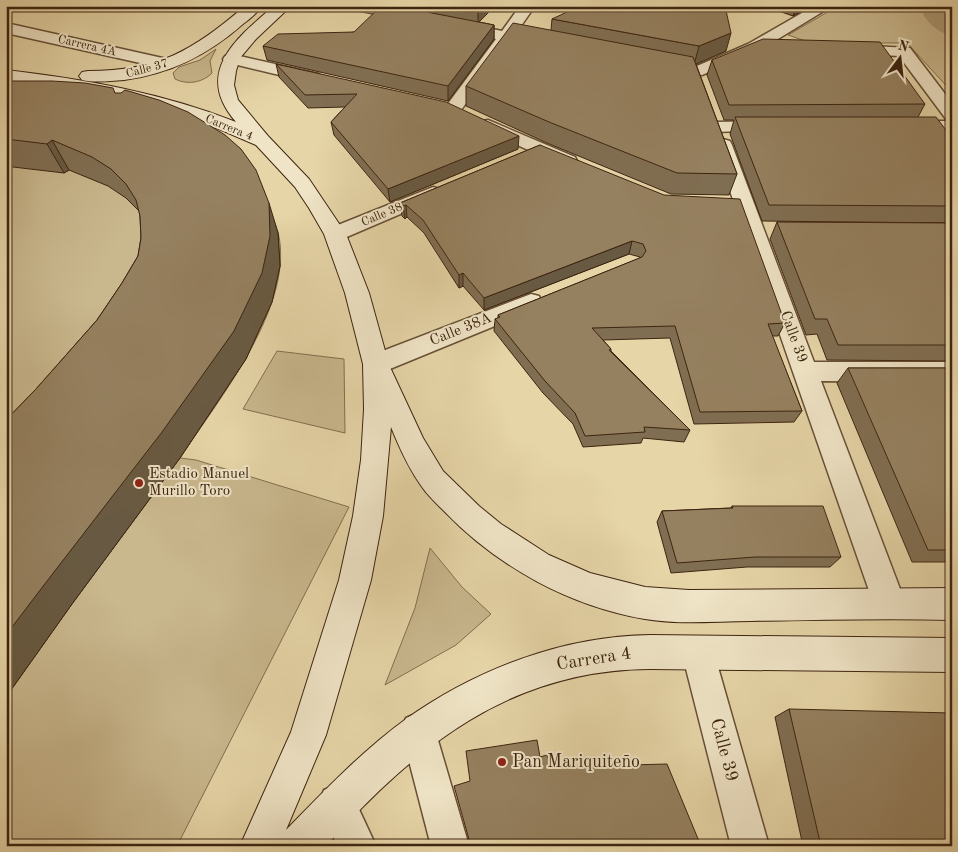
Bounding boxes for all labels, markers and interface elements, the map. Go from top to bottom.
north arrow [876,32,926,82]
street label: Carrera 4A [57,33,117,59]
text: N [896,38,910,55]
street label: Calle 37 [125,58,169,80]
street label: Carrera 4 [203,113,255,143]
street label: Calle 38 [360,201,404,229]
street label: Calle 39 [777,309,809,365]
street label: Calle 38A [428,311,495,349]
place label: Estadio Manuel Murillo Toro [149,467,249,499]
marker: Estadio Manuel Murillo Toro [133,477,145,489]
street label: Carrera 4 [555,644,633,674]
street label: Calle 39 [707,716,741,784]
place label: Pan Mariquiteño [512,753,640,771]
marker: Pan Mariquiteño [496,756,508,768]

